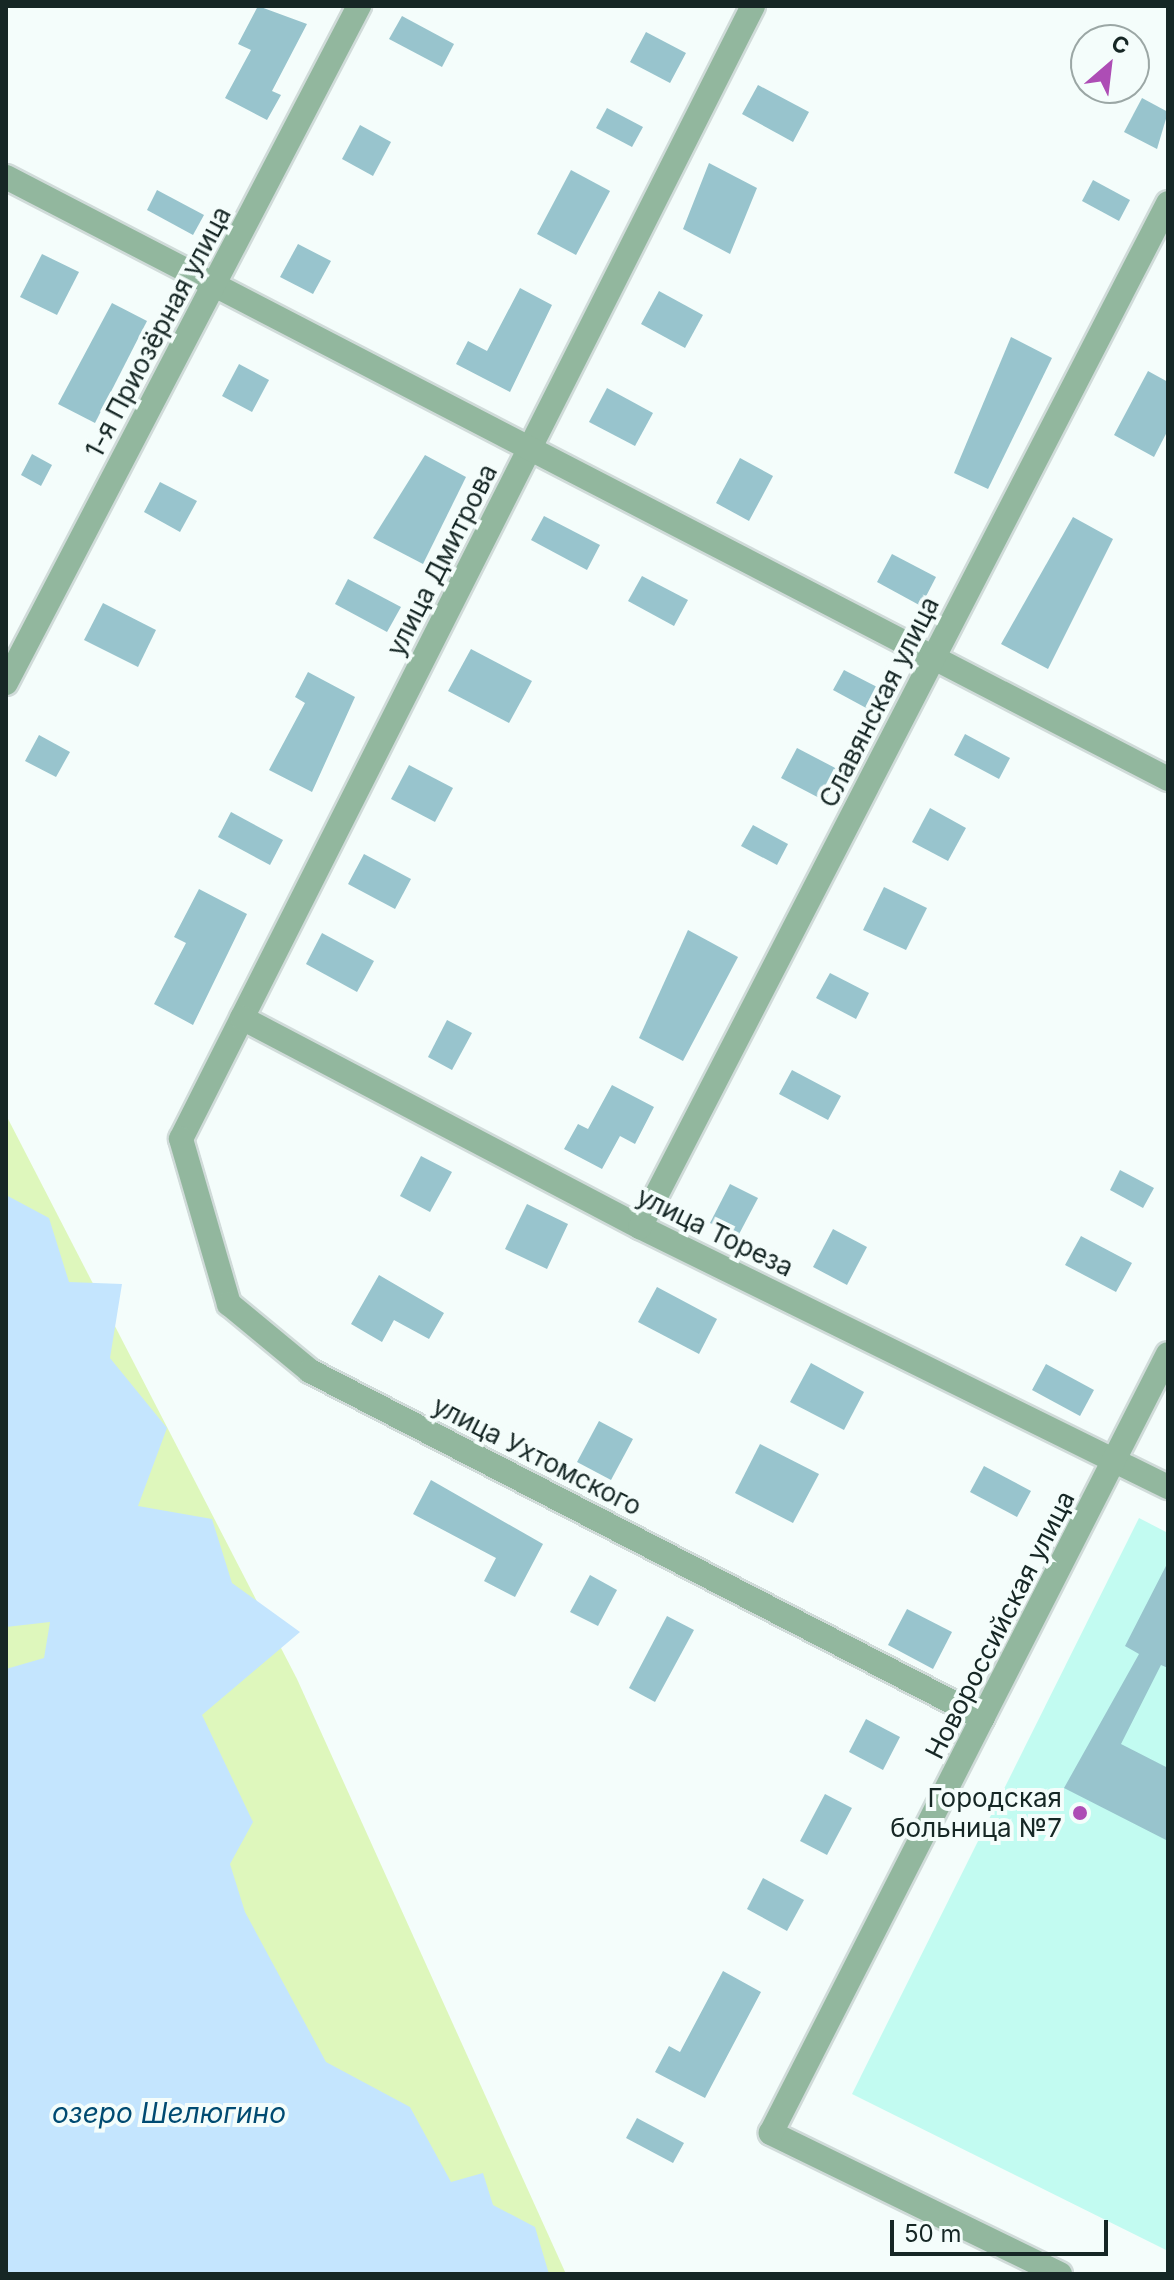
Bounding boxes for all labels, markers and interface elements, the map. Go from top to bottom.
north arrow [1070,24,1150,104]
text: С [1107,29,1134,60]
street label: 1-я Приозёрная улица [79,201,237,463]
street label: улица Дмитрова [380,459,504,661]
street label: Славянская улица [812,591,946,813]
street label: улица Тореза [632,1181,798,1283]
street label: улица Ухтомского [427,1390,647,1522]
street label: Новороссийская улица [919,1486,1081,1764]
place label: Городская больница №7 [890,1782,1062,1844]
marker: Городская больница №7 [1069,1802,1091,1824]
water label: озеро Шелюгино [52,2096,286,2130]
scale bar [894,2204,1112,2254]
text: 50 m [904,2219,962,2248]

